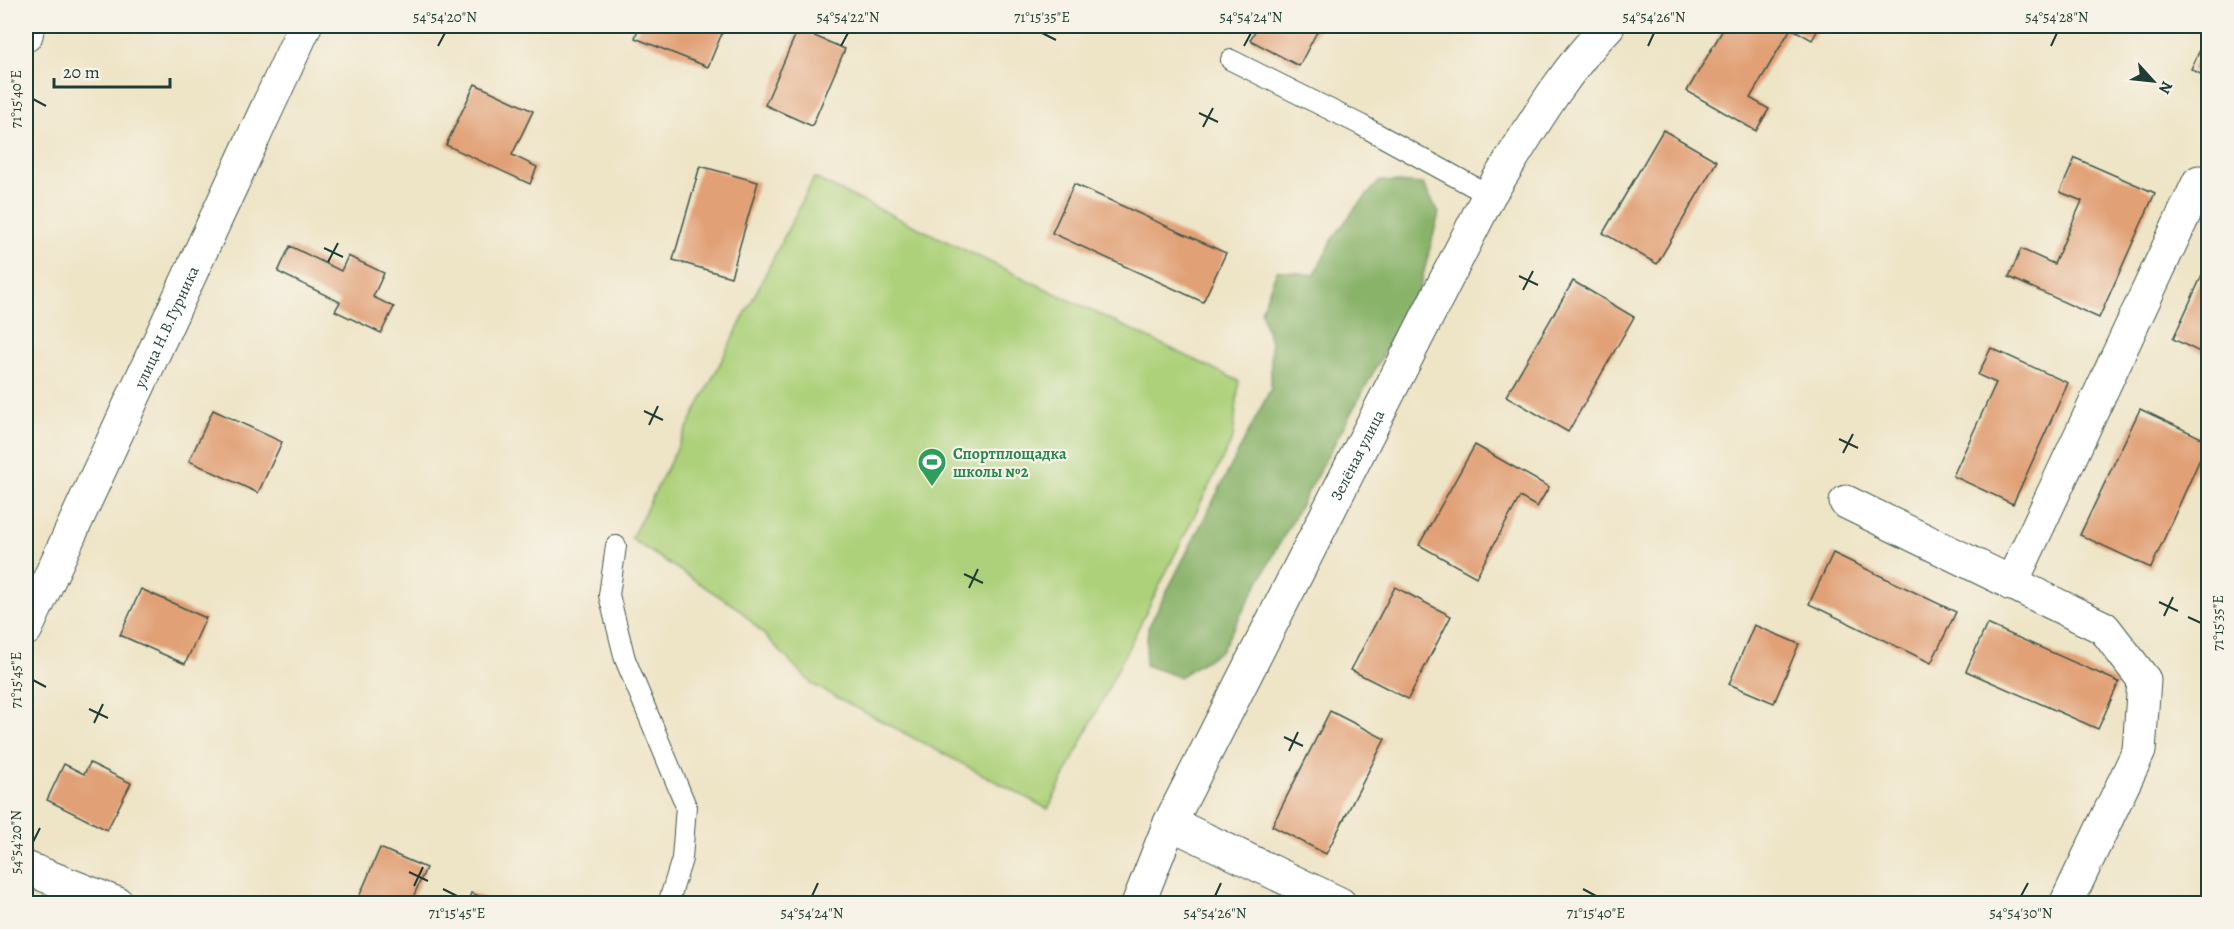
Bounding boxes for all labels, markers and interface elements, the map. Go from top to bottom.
text: 54°54'20"N [413,7,477,27]
text: 54°54'22"N [816,7,880,27]
text: 71°15'35"E [1014,7,1070,27]
text: 54°54'24"N [1220,7,1283,27]
text: 54°54'26"N [1623,7,1686,27]
text: 54°54'28"N [2025,7,2089,27]
scale bar [54,51,170,89]
north arrow [2123,51,2183,111]
text: 20 m [63,60,100,84]
text: 71°15'40"E [6,70,26,128]
text: N [2153,77,2178,98]
street label: улица Н.В.Гурника [129,262,205,393]
street label: Зелёная улица [1326,406,1390,505]
place label: Спортплощадка школы №2 [953,443,1067,483]
sports icon: Спортплощадка школы №2 [916,446,948,488]
text: 71°15'35"E [2208,595,2228,651]
text: 71°15'45"E [6,652,26,708]
text: 54°54'20"N [6,810,26,874]
text: 71°15'45"E [429,903,485,923]
text: 54°54'24"N [781,903,844,923]
text: 54°54'26"N [1184,903,1247,923]
text: 71°15'40"E [1567,903,1625,923]
text: 54°54'30"N [1989,903,2053,923]

